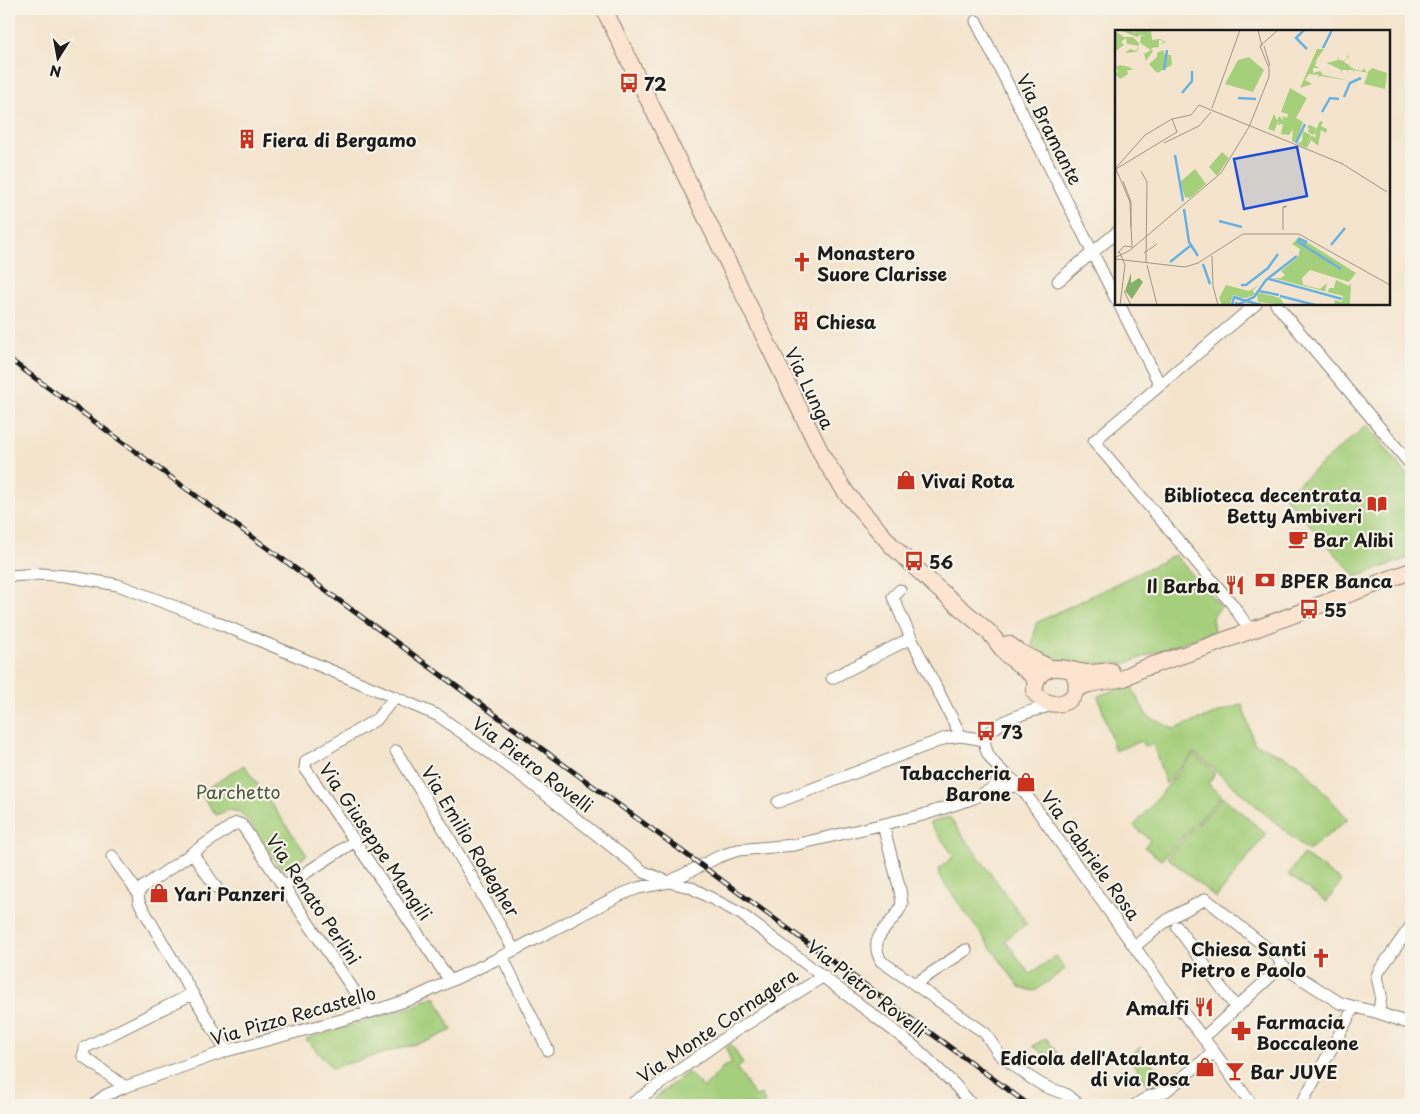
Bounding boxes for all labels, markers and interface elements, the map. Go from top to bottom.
inset map [1115,30,1390,305]
north arrow [32,32,82,82]
text: N [48,60,63,83]
street label: Via Bramante [1010,69,1090,190]
place label: 72 [644,70,667,97]
bus stop icon: 72 [618,72,640,94]
place label: Fiera di Bergamo [262,126,417,153]
building icon: Fiera di Bergamo [236,128,258,150]
place label: Monastero Suore Clarisse [817,239,947,287]
church icon: Monastero Suore Clarisse [791,251,813,273]
place label: Chiesa [816,308,876,335]
building icon: Chiesa [790,310,812,332]
street label: Via Lunga [778,342,842,434]
place label: Vivai Rota [921,467,1015,494]
shop icon: Vivai Rota [895,469,917,491]
place label: Biblioteca decentrata Betty Ambiveri [1164,481,1362,529]
library icon: Biblioteca decentrata Betty Ambiveri [1366,493,1388,515]
place label: Bar Alibi [1313,526,1393,553]
cafe icon: Bar Alibi [1287,528,1309,550]
place label: 56 [929,548,953,575]
bus stop icon: 56 [903,550,925,572]
place label: BPER Banca [1280,567,1393,594]
bank icon: BPER Banca [1254,569,1276,591]
place label: Il Barba [1146,572,1220,599]
restaurant icon: Il Barba [1224,574,1246,596]
place label: 55 [1324,596,1347,623]
bus stop icon: 55 [1298,598,1320,620]
street label: Via Pietro Rovelli [467,710,599,818]
place label: 73 [1001,718,1023,745]
bus stop icon: 73 [975,720,997,742]
street label: Via Giuseppe Mangili [313,757,439,925]
place label: Tabaccheria Barone [899,759,1011,807]
street label: Via Emilio Rodegher [415,760,527,922]
shop icon: Tabaccheria Barone [1015,771,1037,793]
park label: Parchetto [195,778,281,805]
street label: Via Gabriele Rosa [1035,785,1148,926]
street label: Via Renato Perlini [260,828,368,970]
place label: Yari Panzeri [174,880,285,907]
shop icon: Yari Panzeri [148,882,170,904]
street label: Via Pietro Rovelli [801,933,933,1043]
place label: Chiesa Santi Pietro e Paolo [1181,935,1306,983]
church icon: Chiesa Santi Pietro e Paolo [1310,947,1332,969]
street label: Via Monte Cornagera [631,961,803,1089]
street label: Via Pizzo Recastello [207,979,379,1051]
place label: Amalfi [1126,994,1189,1021]
restaurant icon: Amalfi [1193,996,1215,1018]
place label: Farmacia Boccaleone [1256,1008,1359,1056]
pharmacy icon: Farmacia Boccaleone [1230,1020,1252,1042]
place label: Edicola dell'Atalanta di via Rosa [1000,1044,1190,1092]
shop icon: Edicola dell'Atalanta di via Rosa [1194,1056,1216,1078]
place label: Bar JUVE [1250,1058,1337,1085]
bar icon: Bar JUVE [1224,1060,1246,1082]

